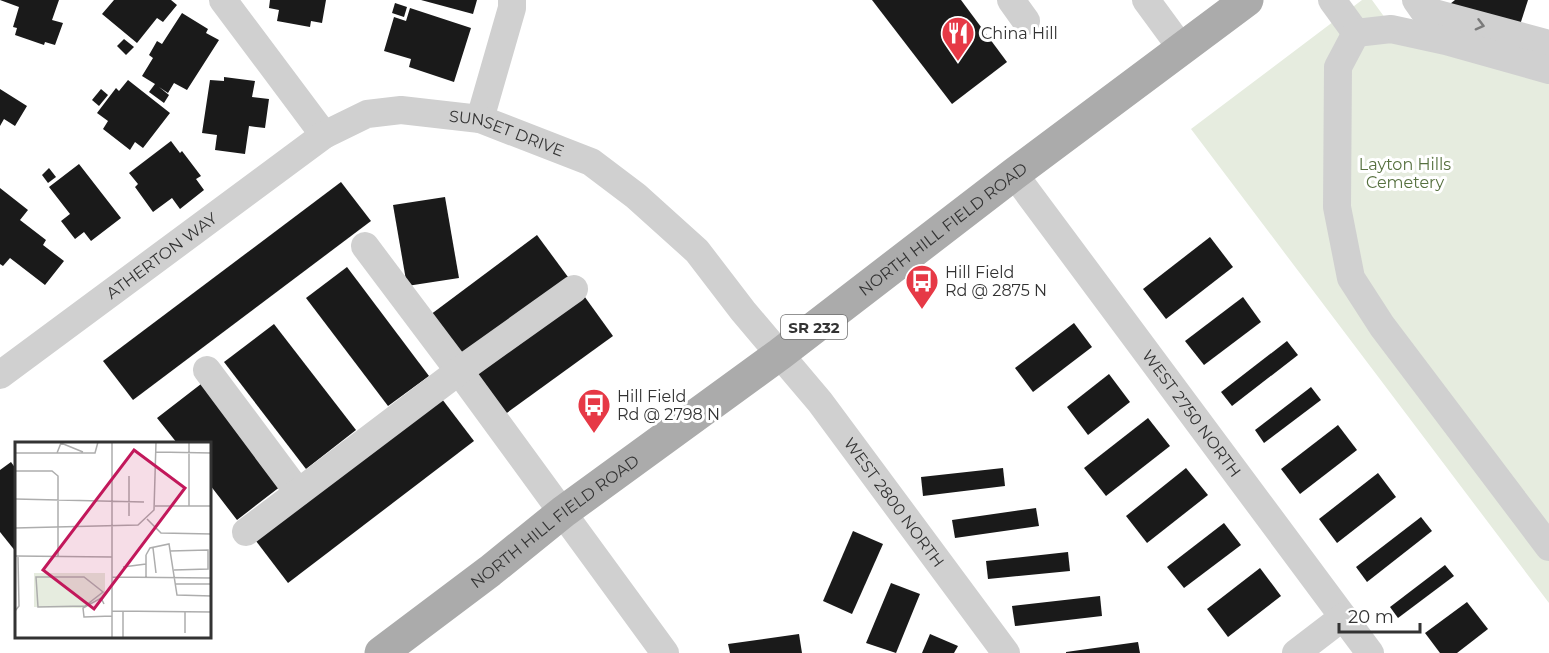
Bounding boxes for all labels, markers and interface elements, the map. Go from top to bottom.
restaurant icon: China Hill [940,15,976,62]
one-way arrow [1475,18,1485,31]
place label: China Hill [981,24,1058,43]
street label: SUNSET DRIVE [448,106,567,160]
park label: Layton Hills Cemetery [1359,155,1451,192]
street label: NORTH HILL FIELD ROAD [855,158,1031,300]
street label: ATHERTON WAY [102,208,221,303]
bus stop icon: Hill Field Rd @ 2875 N [904,263,940,310]
place label: Hill Field Rd @ 2875 N [945,263,1047,300]
road number: SR 232 [781,315,847,339]
street label: WEST 2750 NORTH [1138,346,1245,480]
bus stop icon: Hill Field Rd @ 2798 N [576,387,612,434]
place label: Hill Field Rd @ 2798 N [617,387,720,424]
street label: WEST 2800 NORTH [840,434,948,571]
inset map [15,442,212,638]
street label: NORTH HILL FIELD ROAD [467,451,642,592]
scale bar [1339,596,1420,634]
text: 20 m [1348,606,1394,628]

